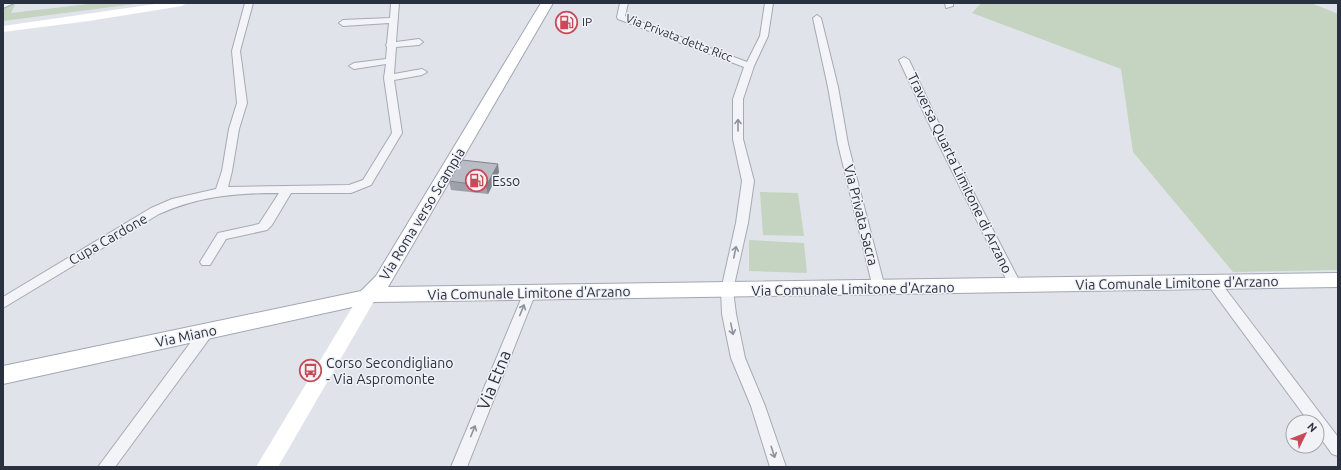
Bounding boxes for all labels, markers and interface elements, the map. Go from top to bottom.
fuel station icon: IP [553,9,579,35]
street label: Via Privata detta Ricc [624,11,735,64]
place label: IP [582,15,592,28]
street label: Traversa Quarta Limitone di Arzano [904,70,1016,276]
one-way arrow [734,119,742,132]
street label: Via Roma verso Scampia [376,145,468,283]
street label: Via Privata Sacra [841,163,881,267]
fuel station icon: Esso [463,168,489,194]
place label: Esso [492,173,520,189]
street label: Cupa Cardone [66,210,150,268]
one-way arrow [732,246,740,259]
street label: Via Comunale Limitone d'Arzano [1075,273,1279,293]
street label: Via Comunale Limitone d'Arzano [751,279,955,299]
street label: Via Comunale Limitone d'Arzano [427,283,631,303]
one-way arrow [519,305,527,317]
street label: Via Miano [154,322,218,350]
one-way arrow [728,322,736,335]
street label: Via Etna [473,347,514,412]
place label: Corso Secondigliano - Via Aspromonte [326,355,453,387]
bus stop icon: Corso Secondigliano - Via Aspromonte [298,358,324,384]
north arrow [1285,414,1325,454]
text: N [1305,420,1320,434]
one-way arrow [470,425,478,437]
one-way arrow [770,445,777,458]

